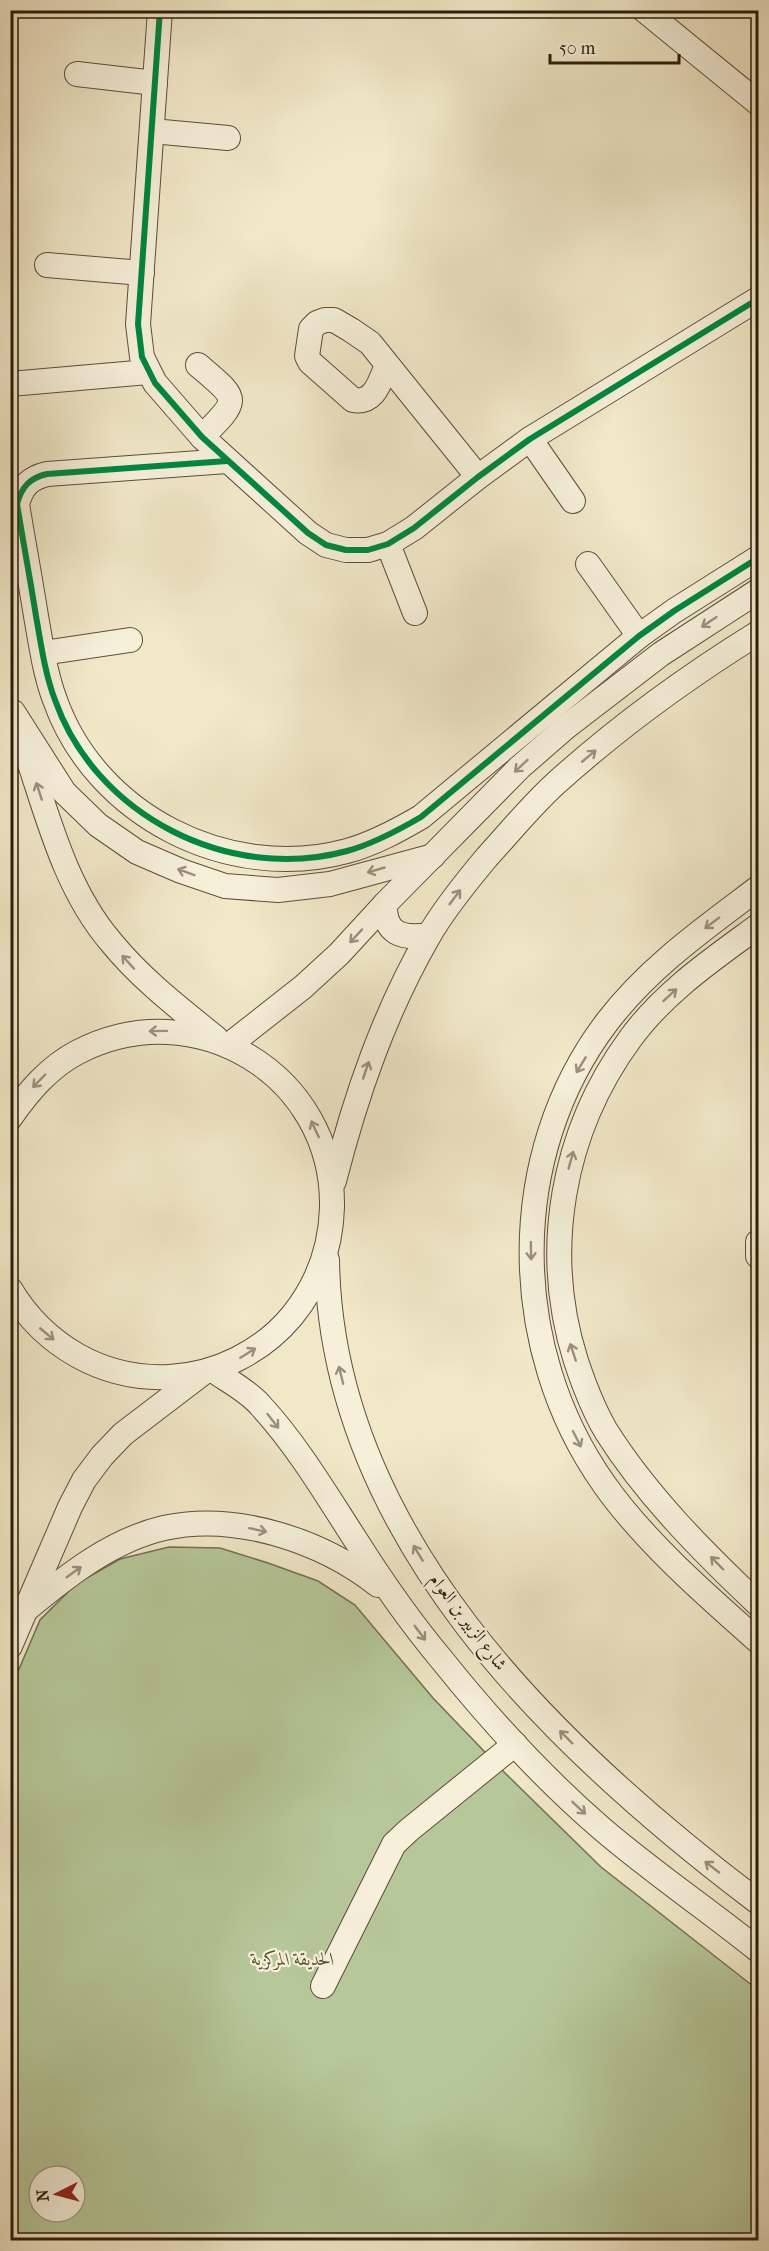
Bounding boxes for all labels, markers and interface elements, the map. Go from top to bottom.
scale bar [550,27,679,65]
text: 50 m [559,38,596,59]
one-way arrow [701,616,718,628]
one-way arrow [581,749,596,763]
one-way arrow [514,759,529,774]
one-way arrow [33,782,44,801]
one-way arrow [367,865,386,876]
one-way arrow [177,866,196,877]
one-way arrow [449,890,462,906]
one-way arrow [704,917,720,929]
one-way arrow [349,928,363,943]
one-way arrow [121,955,135,970]
one-way arrow [662,988,677,1002]
one-way arrow [149,1026,169,1037]
one-way arrow [574,1056,586,1073]
one-way arrow [362,1061,373,1080]
one-way arrow [32,1074,47,1089]
one-way arrow [308,1120,320,1138]
one-way arrow [566,1151,577,1170]
one-way arrow [526,1241,537,1261]
one-way arrow [39,1327,54,1341]
one-way arrow [567,1343,578,1362]
one-way arrow [239,1347,256,1359]
one-way arrow [335,1366,347,1385]
one-way arrow [267,1413,280,1429]
one-way arrow [571,1429,583,1447]
one-way arrow [248,1525,267,1536]
one-way arrow [411,1545,423,1562]
one-way arrow [709,1555,724,1570]
one-way arrow [65,1566,81,1578]
street label: شارع الزبير بن العوام [421,1569,511,1678]
one-way arrow [414,1624,427,1640]
one-way arrow [559,1729,574,1744]
one-way arrow [572,1801,587,1815]
one-way arrow [704,1860,720,1873]
park label: الحديقة المركزية [249,1949,335,1971]
north arrow [27,2164,87,2224]
text: N [32,2188,53,2203]

